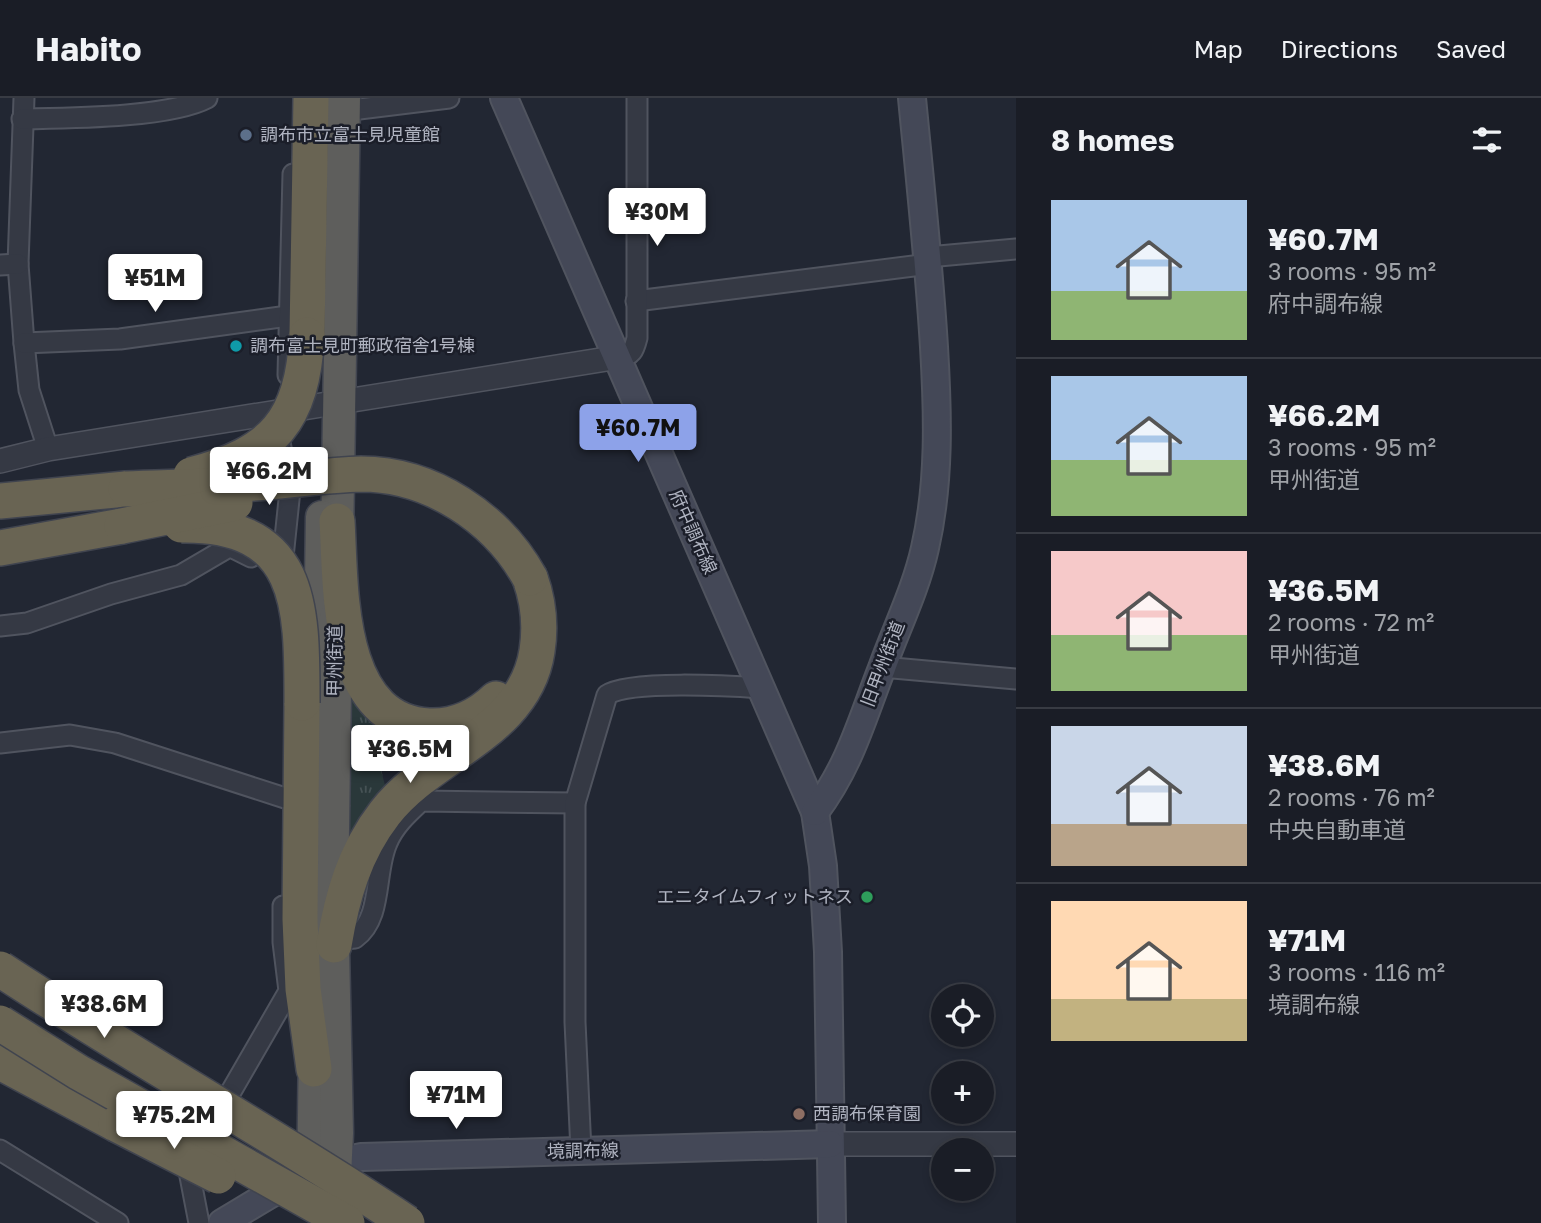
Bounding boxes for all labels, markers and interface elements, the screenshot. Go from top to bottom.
text: Habito [35,29,142,68]
text: Map [1194,34,1243,63]
text: Directions [1281,34,1398,63]
text: Saved [1436,34,1506,63]
icon: filters [1468,121,1506,159]
text: 8 homes [1051,122,1175,158]
place label: 調布市立富士見児童館 [260,123,440,145]
marker: 調布市立富士見児童館 [238,127,254,143]
pin: ¥30M [616,188,698,248]
text: ¥30M [625,197,689,225]
text: ¥60.7M [1268,221,1379,257]
icon: home [1107,228,1191,312]
pin: ¥51M [114,254,196,314]
text: 3 rooms · 95 m² [1268,257,1436,285]
text: ¥51M [124,263,186,291]
text: 府中調布線 [1268,289,1383,317]
place label: 調布富士見町郵政宿舎1号棟 [250,334,475,356]
marker: 調布富士見町郵政宿舎1号棟 [228,338,244,354]
text: ¥66.2M [1268,397,1381,433]
pin: ¥60.7M [581,404,695,464]
icon: home [1107,404,1191,488]
text: ¥60.7M [595,413,681,441]
text: 3 rooms · 95 m² [1268,433,1436,461]
pin: ¥66.2M [212,448,326,507]
text: ¥66.2M [226,456,312,484]
text: 甲州街道 [1268,465,1360,493]
street label: 府中調布線 [666,486,722,577]
text: ¥36.5M [1268,572,1380,608]
icon: home [1107,579,1191,663]
text: 2 rooms · 72 m² [1268,608,1434,636]
street label: 旧甲州街道 [856,618,908,710]
street label: 甲州街道 [322,625,346,697]
text: 甲州街道 [1268,640,1360,668]
pin: ¥36.5M [353,726,467,785]
text: ¥36.5M [367,734,453,762]
text: ¥38.6M [1268,747,1381,783]
icon: home [1107,754,1191,838]
text: 2 rooms · 76 m² [1268,783,1435,811]
text: 中央自動車道 [1268,815,1406,843]
place label: エニタイムフィットネス [657,885,853,907]
marker: エニタイムフィットネス [859,889,875,905]
text: ¥71M [1268,922,1346,958]
icon: home [1107,929,1191,1013]
text: 3 rooms · 116 m² [1268,958,1445,986]
pin: ¥38.6M [47,981,161,1040]
map controls [931,984,994,1201]
button: locate [931,984,994,1047]
text: ¥38.6M [61,989,147,1017]
text: 境調布線 [1268,990,1360,1018]
button: + [931,1061,994,1124]
pin: ¥71M [415,1072,497,1131]
text: ¥71M [426,1080,486,1108]
pin: ¥75.2M [117,1091,231,1151]
text: ¥75.2M [132,1100,216,1128]
place label: 西調布保育園 [813,1102,921,1124]
marker: 西調布保育園 [791,1106,807,1122]
street label: 境調布線 [547,1138,619,1162]
button: − [931,1138,994,1201]

